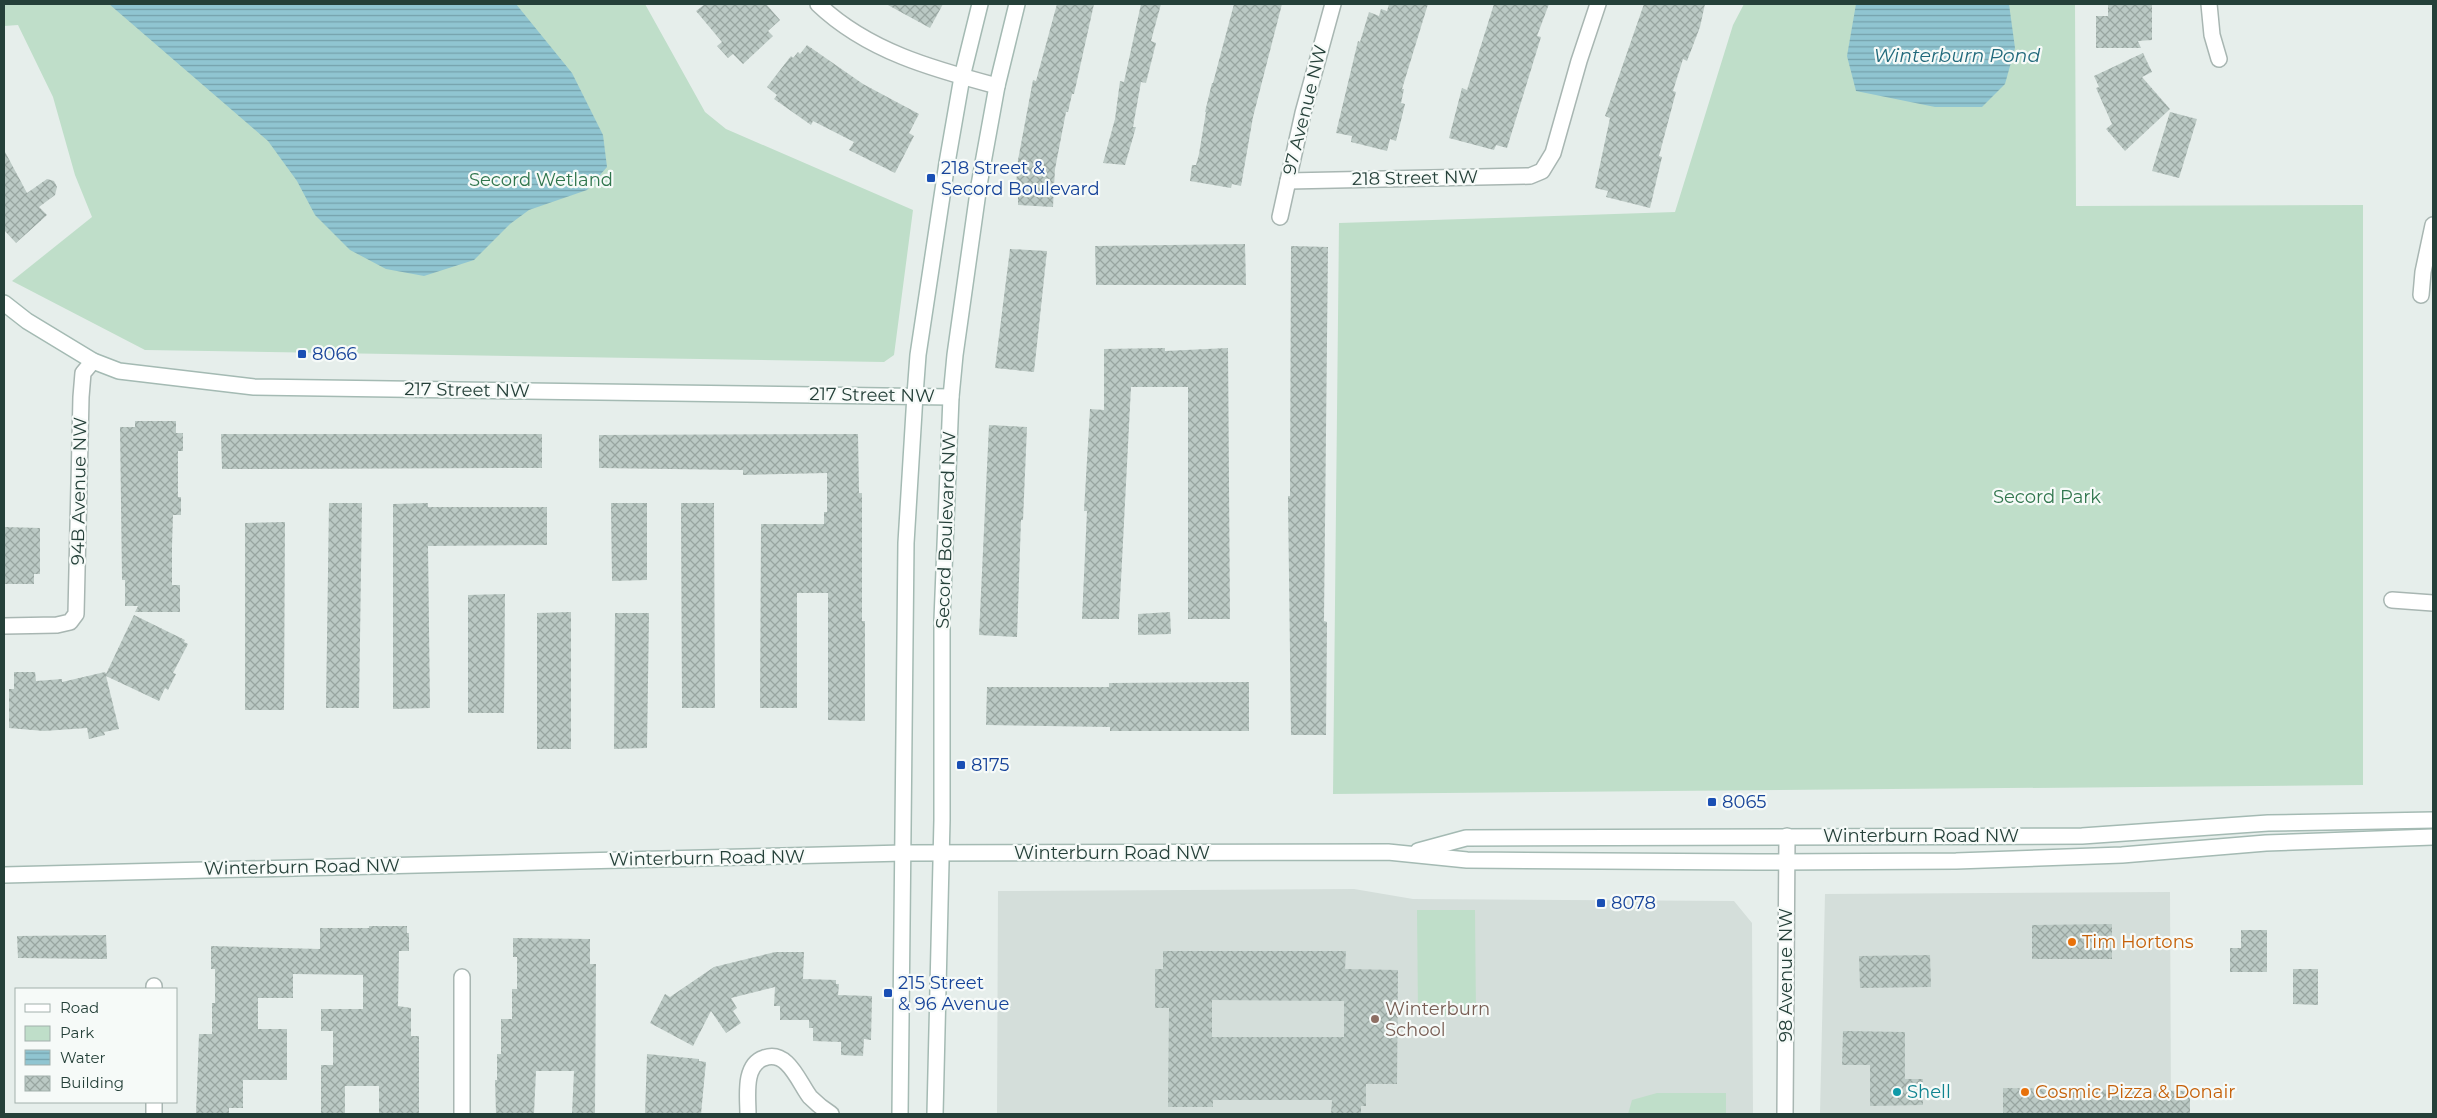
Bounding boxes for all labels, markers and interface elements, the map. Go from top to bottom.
street label: 97 Avenue NW [1278,43,1332,177]
water label: Winterburn Pond [1874,44,2040,67]
place label: 218 Street & Secord Boulevard [941,157,1100,200]
street label: 218 Street NW [1352,166,1478,190]
park label: Secord Wetland [469,169,613,191]
marker: 218 Street & Secord Boulevard [925,172,937,184]
place label: 8066 [312,343,357,365]
marker: 8066 [296,348,308,360]
street label: 217 Street NW [404,378,530,402]
street label: 217 Street NW [809,383,935,407]
street label: 94B Avenue NW [67,417,91,565]
street label: Secord Boulevard NW [932,431,960,629]
park label: Secord Park [1993,486,2101,508]
place label: 8175 [971,754,1009,776]
marker: 8175 [955,759,967,771]
place label: 8065 [1722,791,1767,813]
marker: 8065 [1706,796,1718,808]
street label: Winterburn Road NW [1823,825,2019,847]
street label: Winterburn Road NW [1014,842,1210,864]
street label: Winterburn Road NW [609,845,805,871]
street label: Winterburn Road NW [204,854,400,880]
place label: 8078 [1611,892,1656,914]
marker: 8078 [1595,897,1607,909]
street label: 98 Avenue NW [1775,908,1797,1042]
place label: Tim Hortons [2082,931,2194,953]
marker: Tim Hortons [2066,936,2078,948]
place label: 215 Street & 96 Avenue [898,972,1009,1015]
marker: 215 Street & 96 Avenue [882,987,894,999]
legend [15,988,178,1103]
text: Road [60,998,99,1017]
place label: Winterburn School [1385,998,1490,1041]
marker: Winterburn School [1369,1013,1381,1025]
text: Park [60,1023,94,1042]
text: Water [60,1048,106,1067]
text: Building [60,1073,124,1092]
place label: Shell [1907,1081,1951,1103]
place label: Cosmic Pizza & Donair [2035,1081,2235,1103]
marker: Shell [1891,1086,1903,1098]
marker: Cosmic Pizza & Donair [2019,1086,2031,1098]

